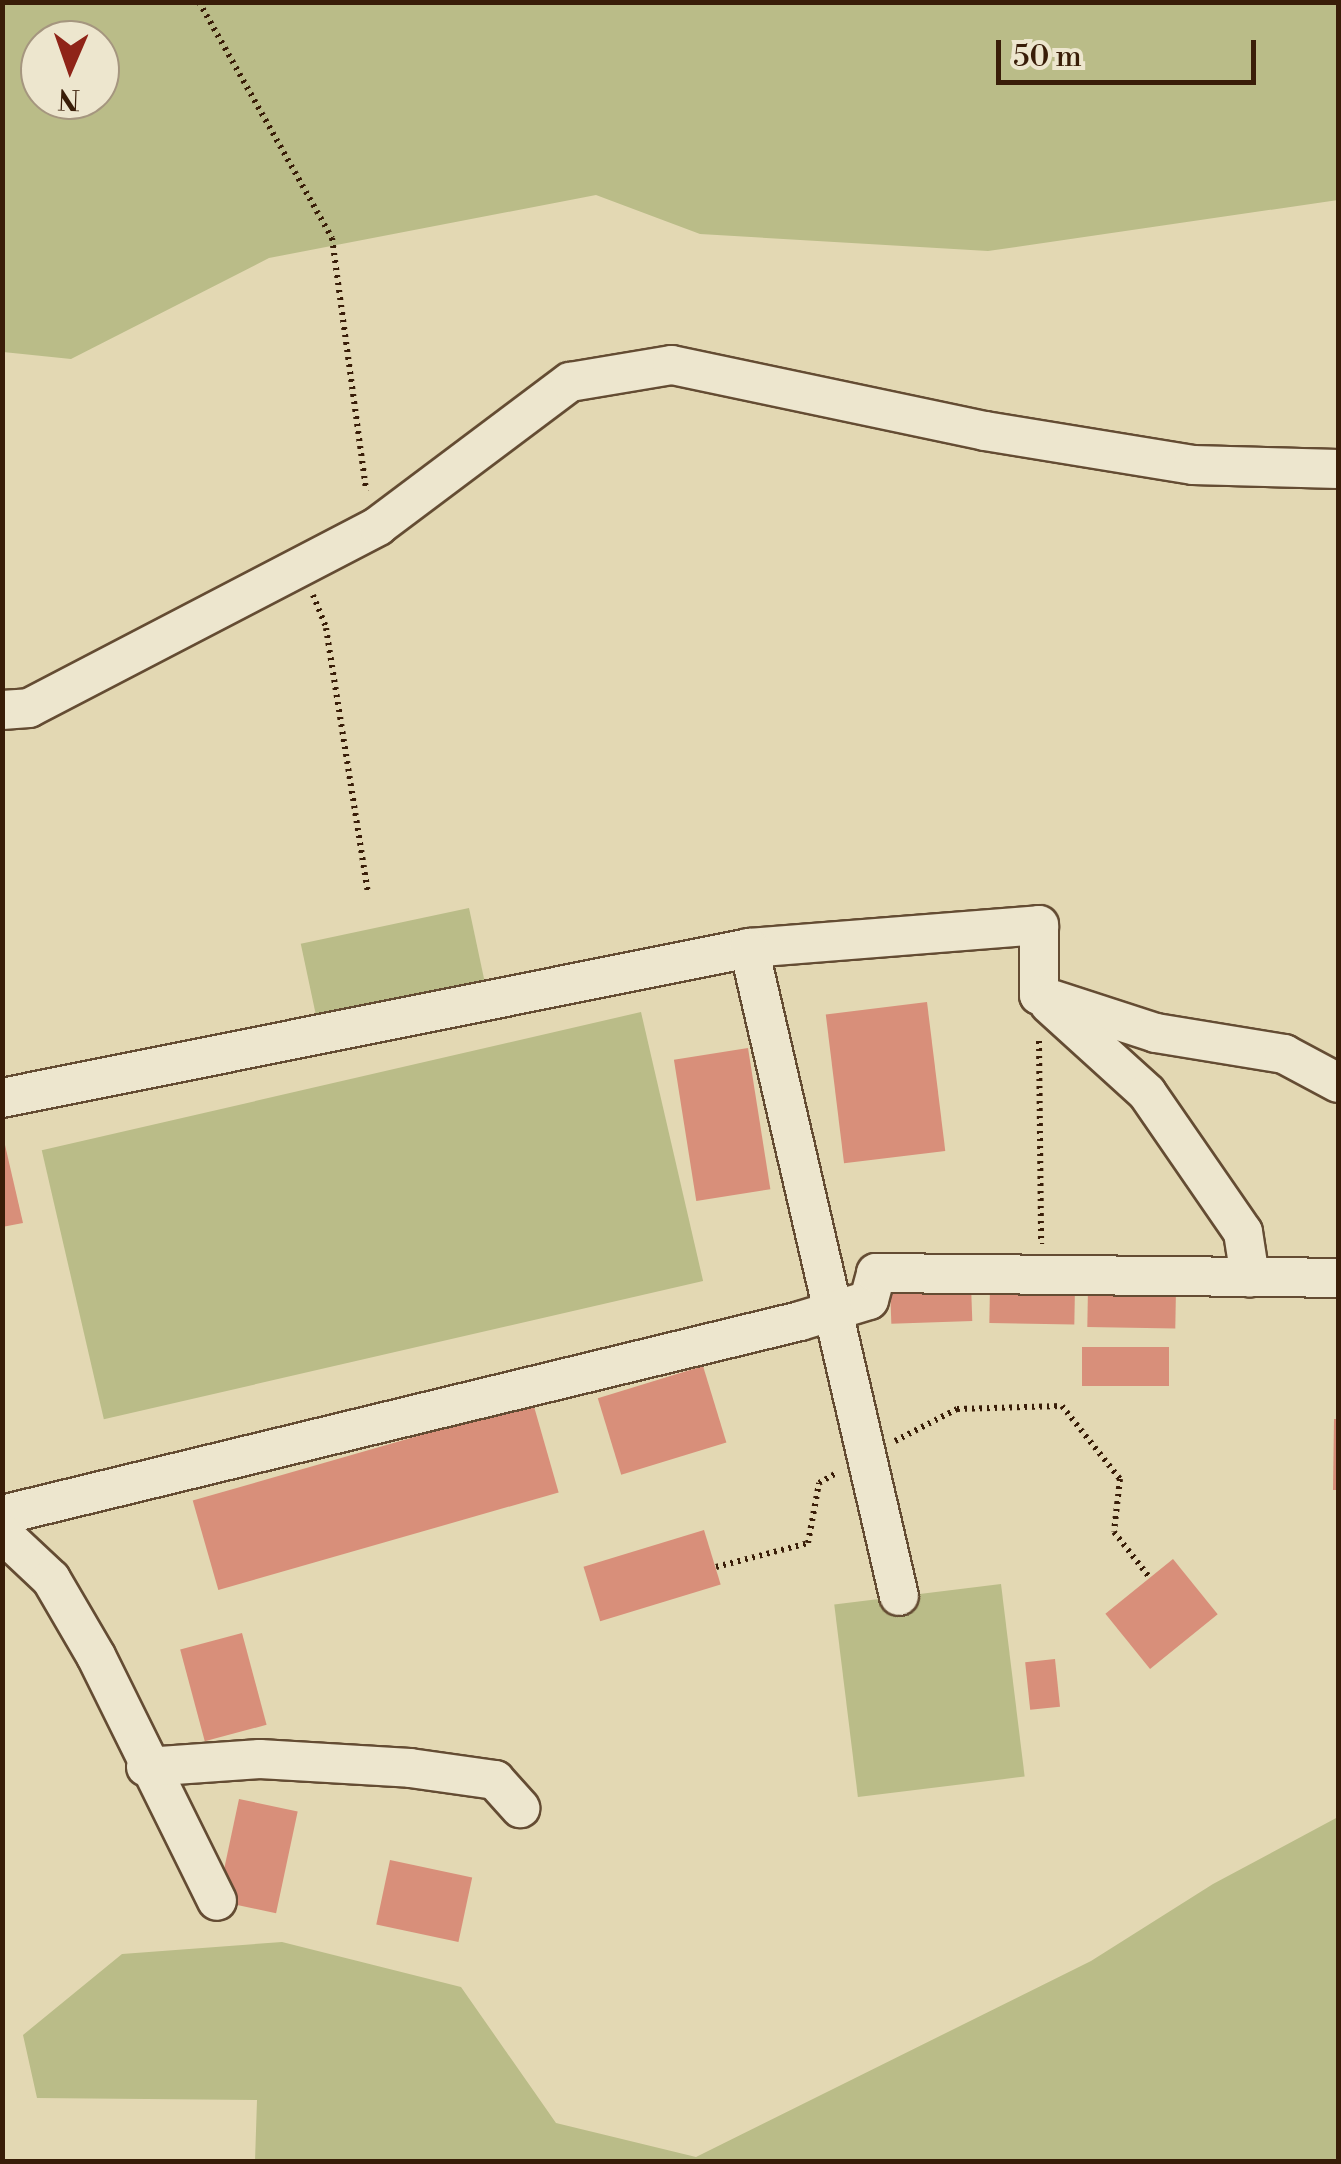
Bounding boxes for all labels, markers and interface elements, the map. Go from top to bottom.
north arrow [20,20,120,120]
scale bar [1001,20,1261,82]
text: 50 m [1013,38,1082,76]
text: N [57,81,81,116]

